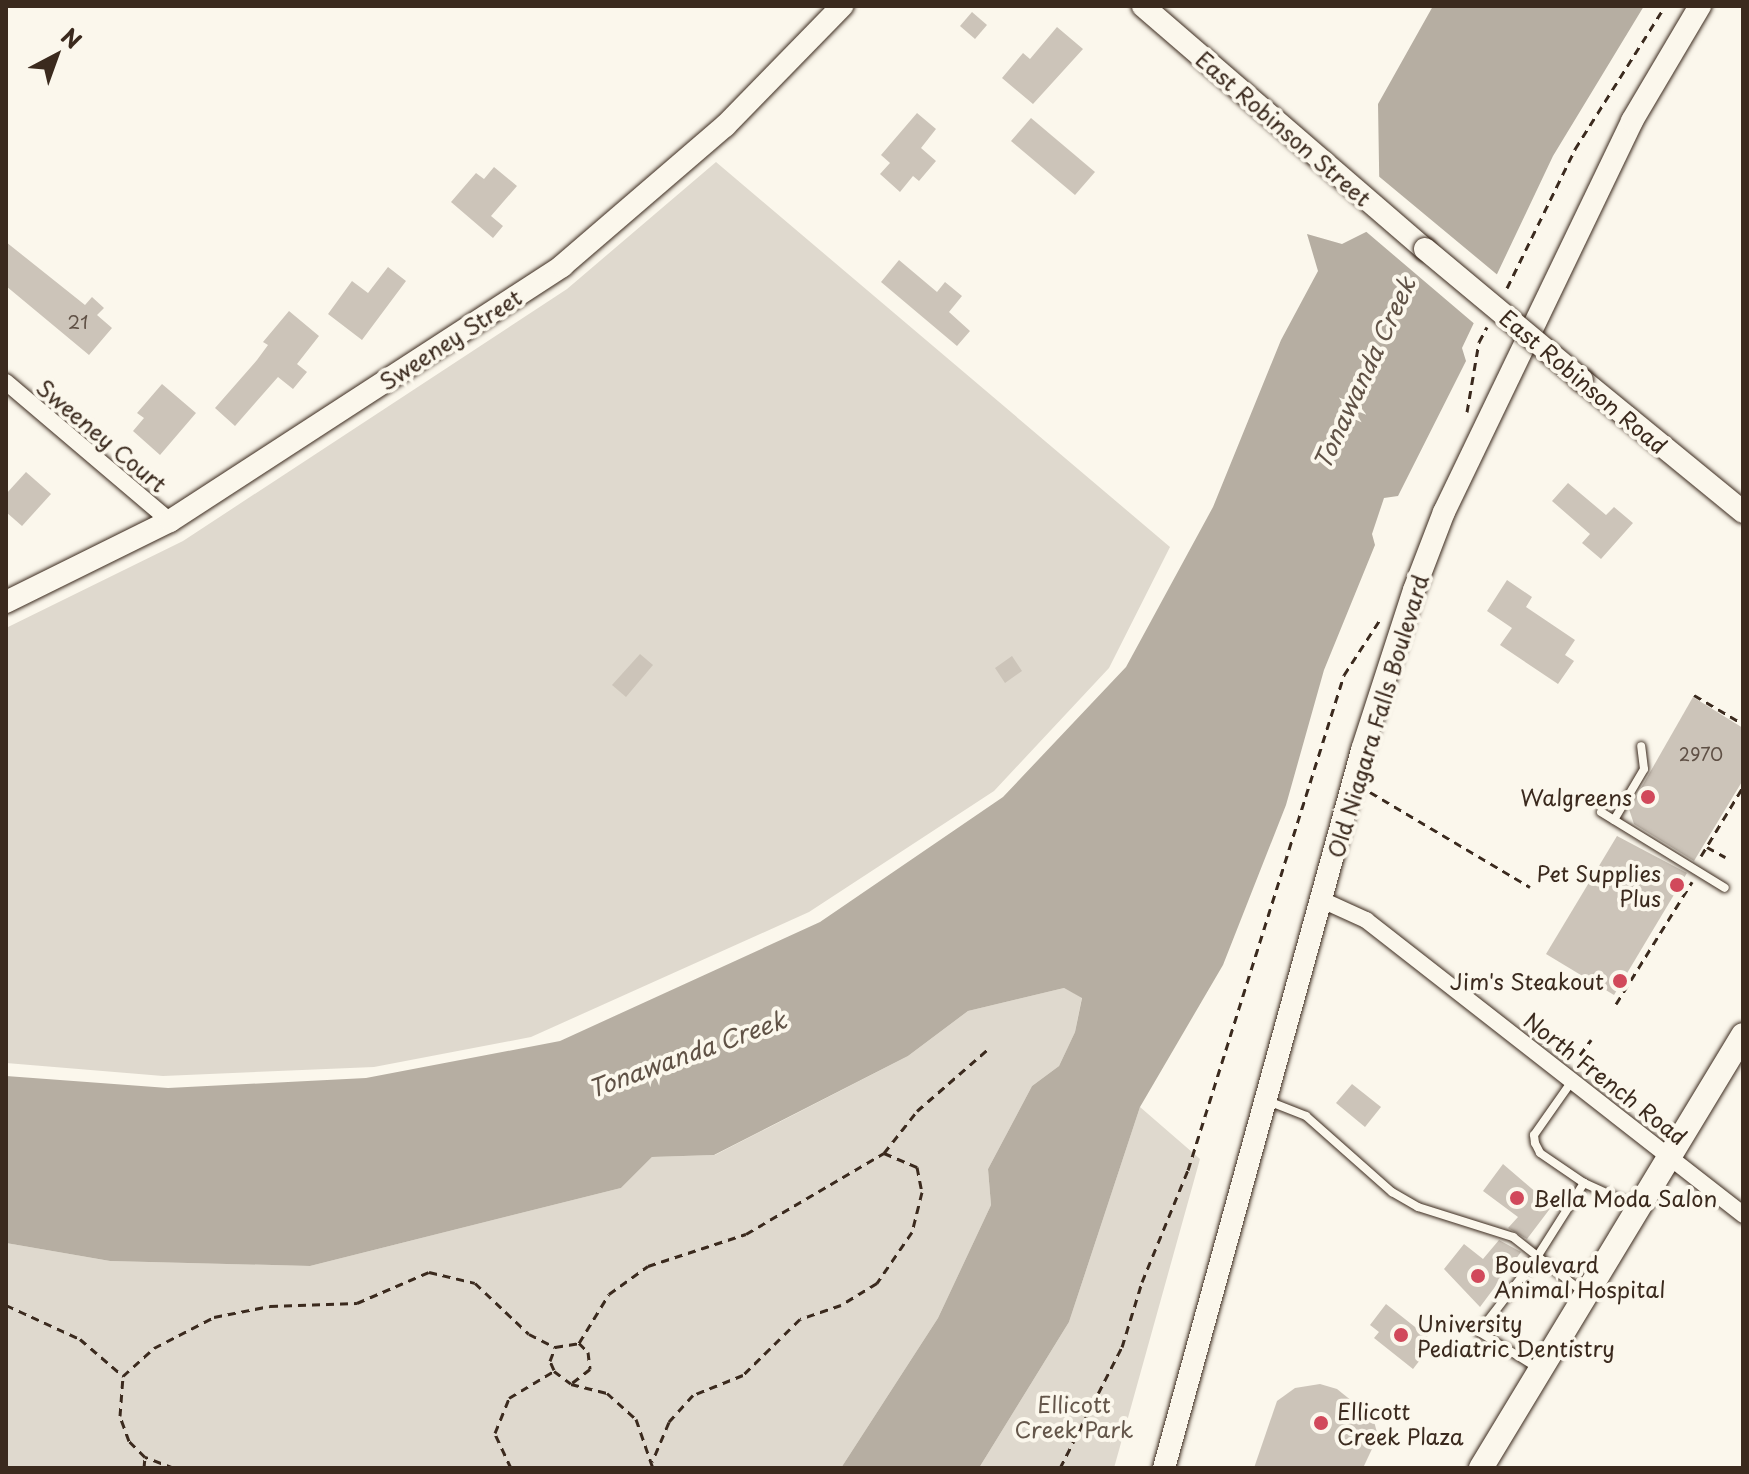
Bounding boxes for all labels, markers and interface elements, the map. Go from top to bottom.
north arrow [16,16,96,96]
text: N [55,19,89,56]
street label: East Robinson Street [1192,46,1376,210]
water label: Tonawanda Creek [1307,272,1421,474]
street label: Sweeney Street [373,283,527,395]
street label: East Robinson Road [1496,304,1672,458]
house number: 21 [68,311,88,333]
street label: Sweeney Court [32,373,172,497]
street label: Old Niagara Falls Boulevard [1321,570,1433,862]
house number: 2970 [1679,743,1723,765]
place label: Walgreens [1520,784,1632,810]
marker: Walgreens [1639,788,1657,806]
place label: Pet Supplies Plus [1534,859,1661,910]
marker: Pet Supplies Plus [1668,876,1686,894]
place label: Jim's Steakout [1449,968,1604,994]
marker: Jim's Steakout [1611,972,1629,990]
water label: Tonawanda Creek [583,1005,791,1103]
street label: North French Road [1519,1006,1693,1150]
place label: Bella Moda Salon [1533,1185,1719,1211]
marker: Bella Moda Salon [1508,1189,1526,1207]
place label: Boulevard Animal Hospital [1494,1250,1666,1302]
marker: Boulevard Animal Hospital [1469,1267,1487,1285]
place label: University Pediatric Dentistry [1417,1309,1615,1360]
marker: University Pediatric Dentistry [1392,1326,1410,1344]
park label: Ellicott Creek Park [1014,1390,1134,1442]
place label: Ellicott Creek Plaza [1337,1397,1465,1448]
marker: Ellicott Creek Plaza [1312,1414,1330,1432]

